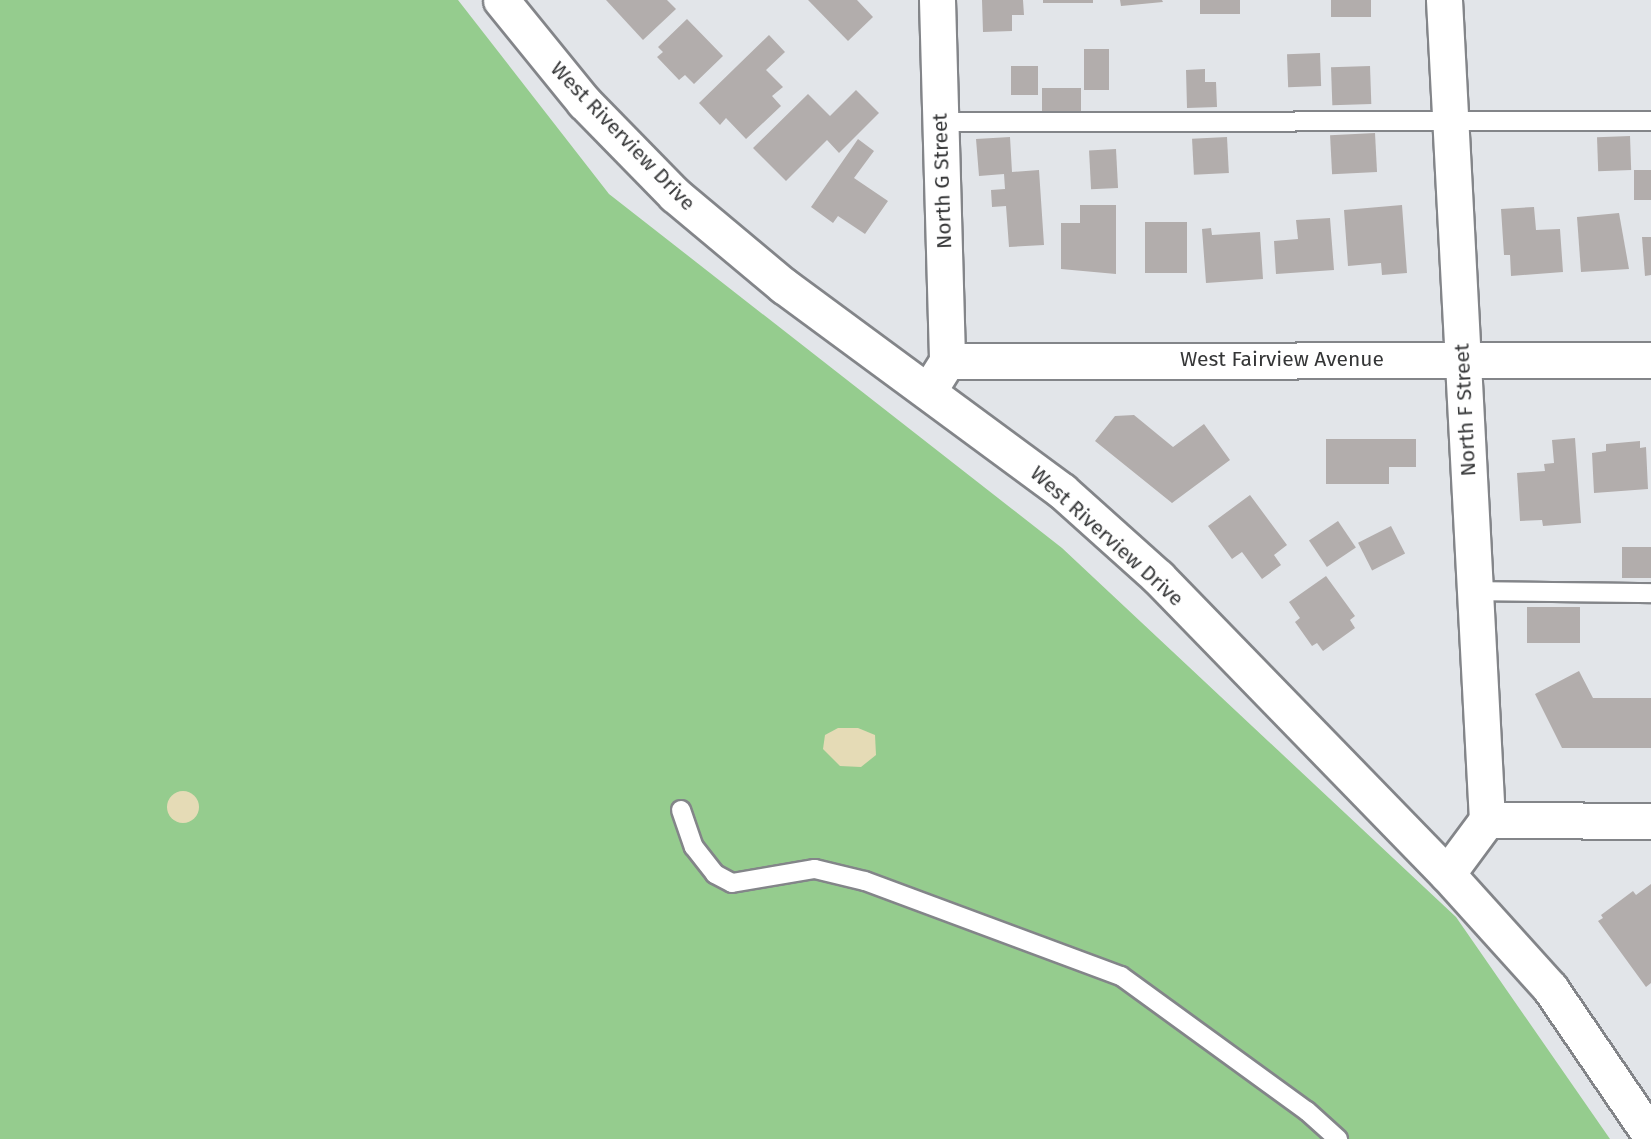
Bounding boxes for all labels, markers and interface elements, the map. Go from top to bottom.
street label: West Riverview Drive [545,56,701,216]
street label: North G Street [927,113,957,249]
street label: North F Street [1449,343,1481,477]
street label: West Fairview Avenue [1180,346,1384,372]
street label: West Riverview Drive [1025,461,1189,611]

